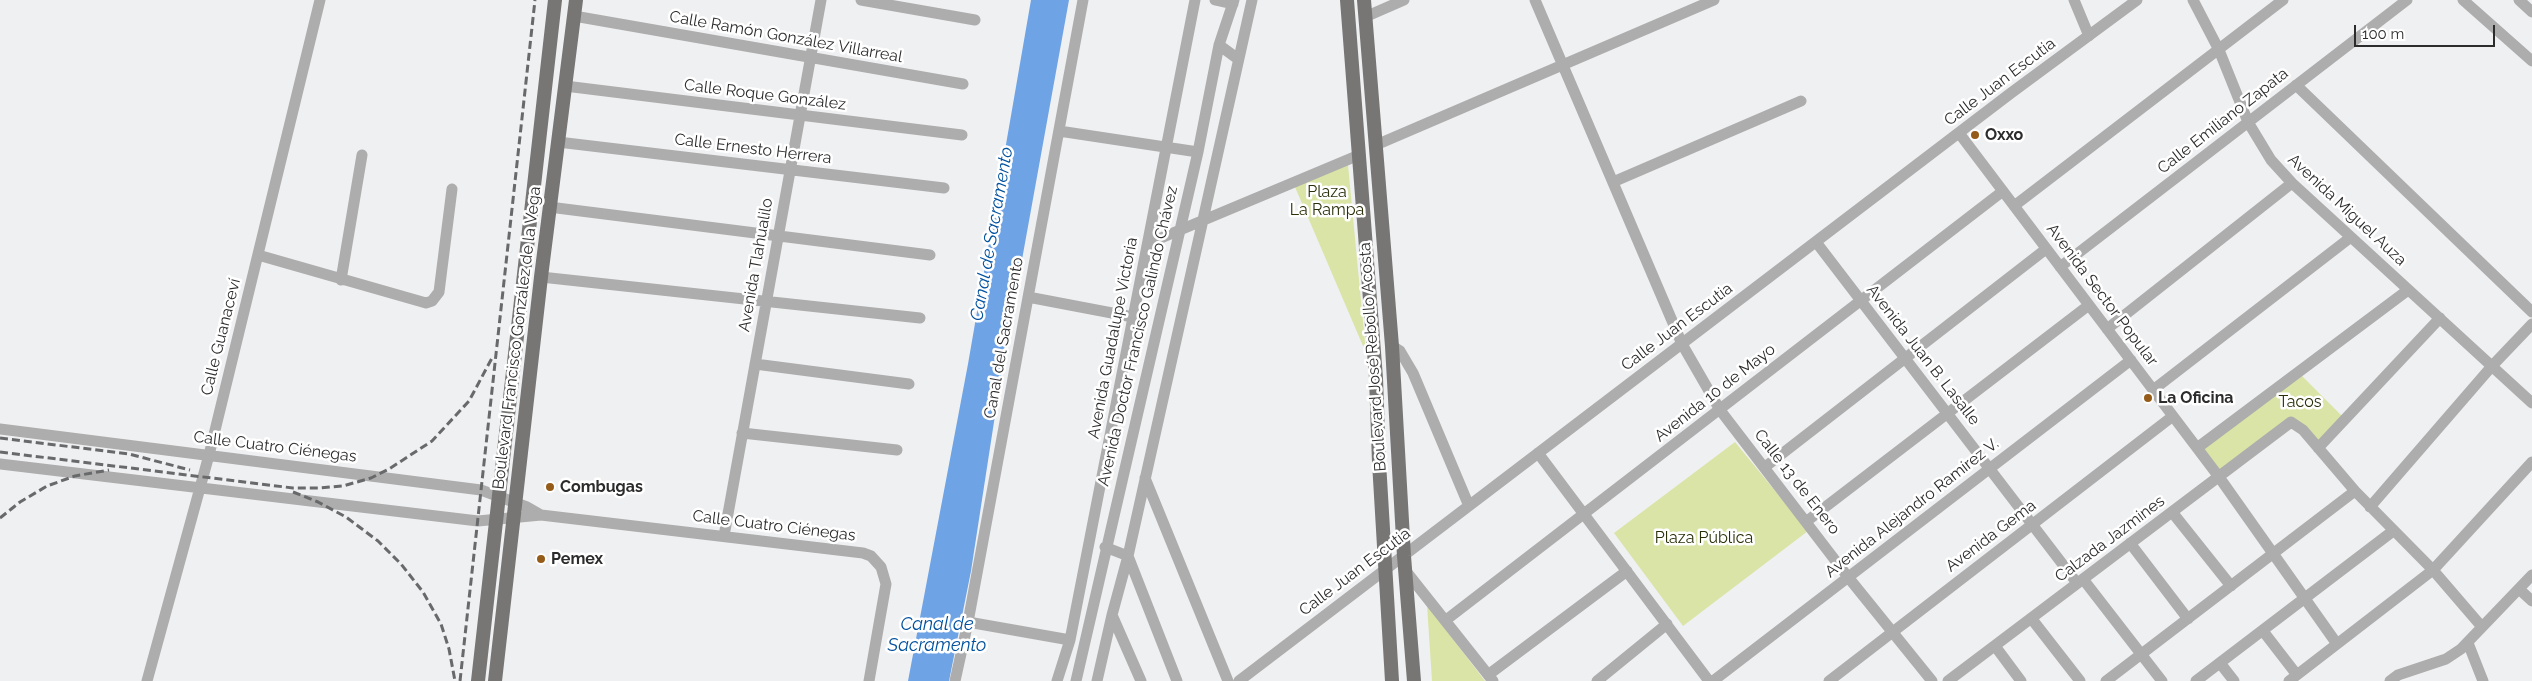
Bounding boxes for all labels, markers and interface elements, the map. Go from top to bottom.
street label: Calle Ramón González Villarreal [668,7,904,67]
scale bar [2357,15,2498,47]
text: 100 m [2362,25,2404,43]
street label: Calle Juan Escutia [1941,34,2059,130]
street label: Calle Emiliano Zapata [2154,64,2292,178]
street label: Calle Roque González [683,76,847,114]
place label: Oxxo [1985,125,2023,145]
marker: Oxxo [1969,129,1981,141]
street label: Calle Ernesto Herrera [673,130,833,168]
water label: Canal de Sacramento [966,145,1018,323]
street label: Avenida Miguel Auza [2284,150,2410,270]
park label: Plaza La Rampa [1290,182,1364,220]
street label: Avenida Doctor Francisco Galindo Chávez [1094,184,1182,488]
street label: Boulevard Francisco González de la Vega [489,185,545,491]
street label: Avenida Tlahualilo [735,197,777,333]
street label: Avenida Sector Popular [2042,220,2162,370]
street label: Avenida Guadalupe Victoria [1084,236,1142,440]
street label: Boulevard José Rebollo Acosta [1355,242,1391,472]
street label: Canal del Sacramento [980,256,1028,420]
street label: Calle Guanaceví [197,277,245,397]
street label: Calle Juan Escutia [1618,279,1736,375]
street label: Avenida Juan B. Lasalle [1862,281,1984,429]
street label: Avenida 10 de Mayo [1651,340,1779,446]
place label: La Oficina [2158,388,2234,408]
marker: La Oficina [2142,392,2154,404]
park label: Tacos [2279,392,2321,412]
street label: Calle 13 de Enero [1750,426,1844,538]
street label: Calle Cuatro Ciénegas [192,427,358,467]
street label: Avenida Alejandro Ramírez V. [1821,434,2003,582]
place label: Combugas [560,477,643,497]
marker: Combugas [544,481,556,493]
street label: Calzada Jazmines [2051,492,2169,586]
street label: Avenida Gema [1942,496,2040,576]
street label: Calle Cuatro Ciénegas [691,506,857,546]
street label: Calle Juan Escutia [1296,524,1414,620]
park label: Plaza Pública [1655,528,1753,548]
place label: Pemex [551,549,603,569]
marker: Pemex [535,553,547,565]
water label: Canal de Sacramento [888,614,986,656]

